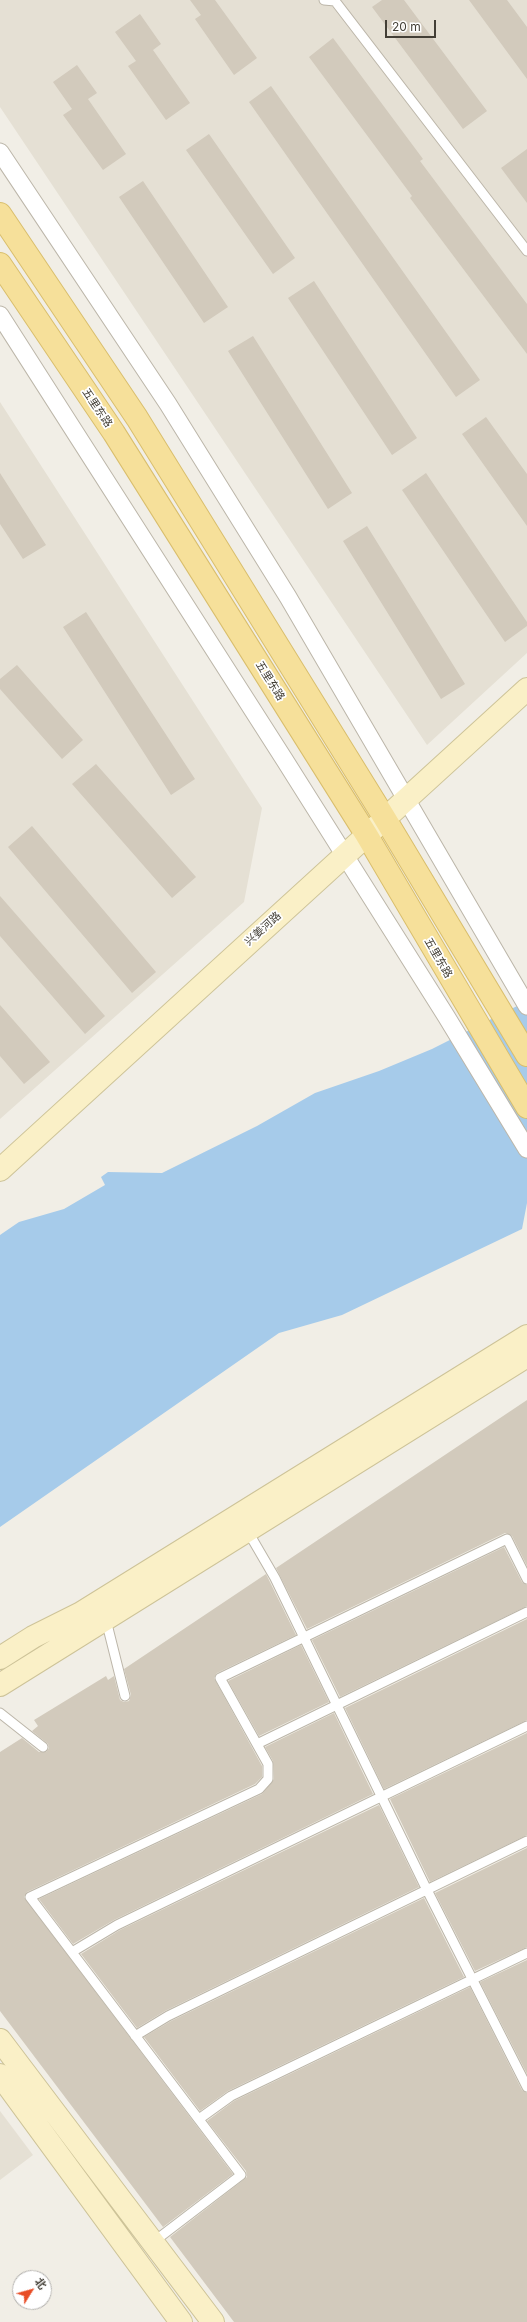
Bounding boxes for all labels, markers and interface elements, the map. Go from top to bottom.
scale bar [387,12,438,38]
text: 20 m [392,19,421,34]
street label: 五里东路 [79,386,115,430]
street label: 五里东路 [253,659,287,703]
street label: 兴姜河路 [242,909,284,949]
street label: 五里东路 [421,936,455,980]
north arrow [12,2270,52,2310]
text: 北 [32,2275,50,2292]

